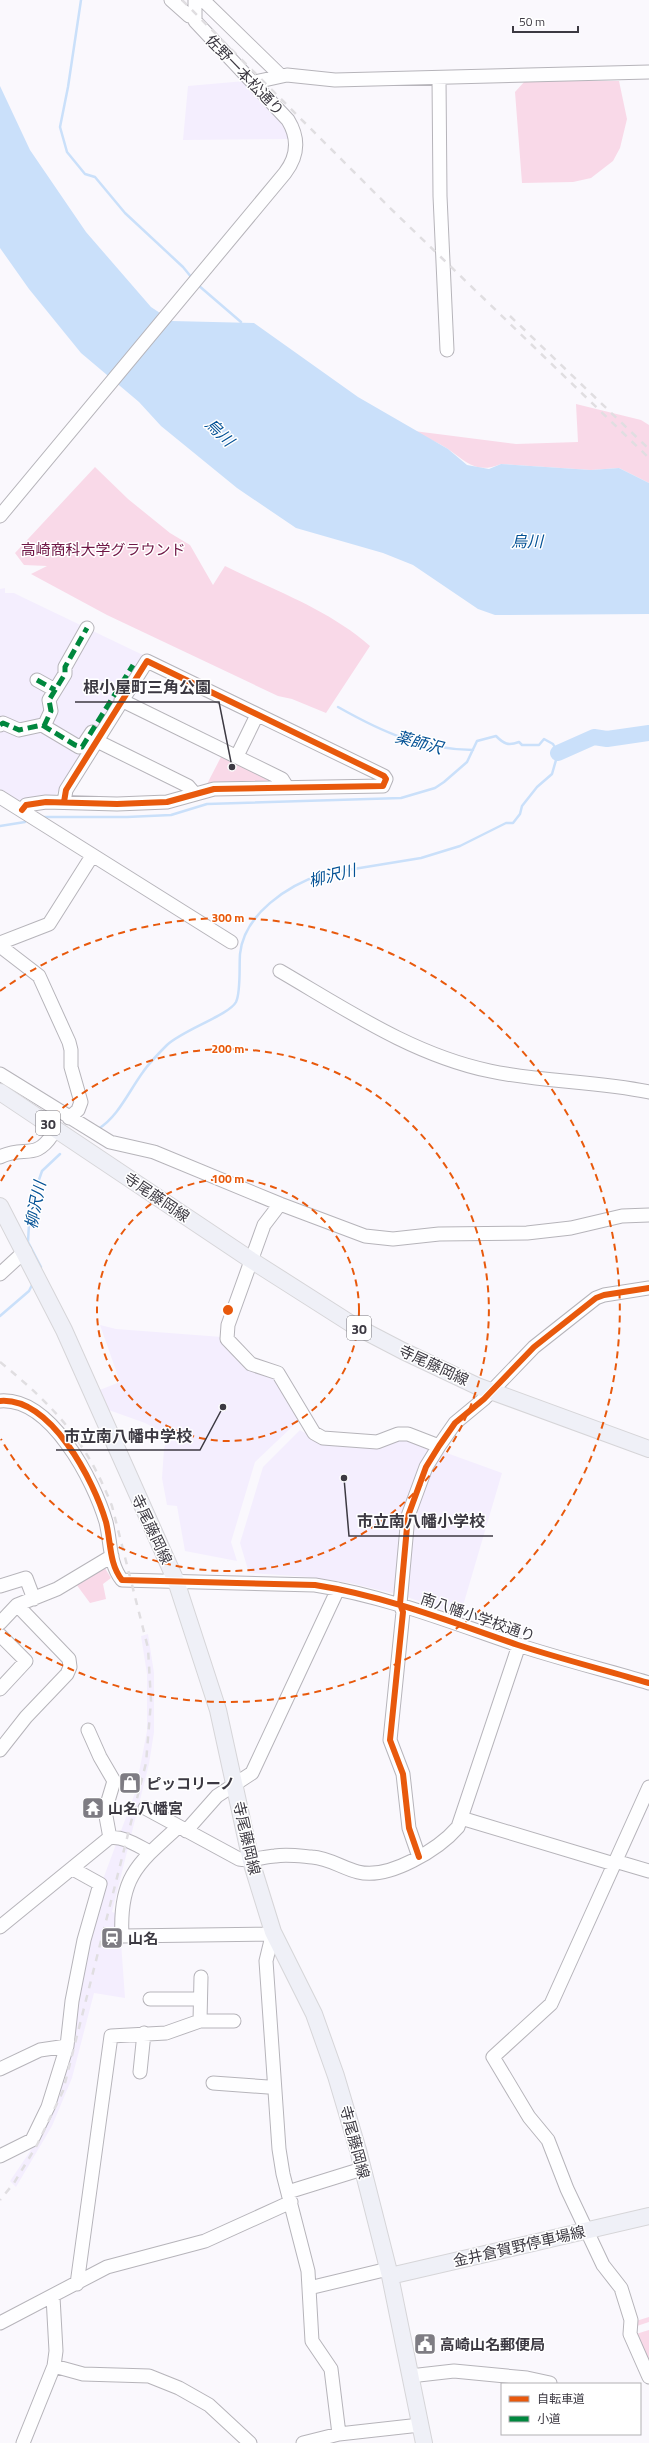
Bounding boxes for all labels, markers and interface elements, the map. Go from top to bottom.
scale bar [513,8,578,34]
text: 50 m [519,12,545,31]
street label: 佐野一本松通り [200,29,290,121]
water label: 烏川 [200,412,241,453]
water label: 烏川 [511,529,545,553]
park label: 高崎商科大学グラウンド [20,538,186,561]
callout: 根小屋町三角公園 [75,674,219,702]
text: 根小屋町三角公園 [83,675,211,699]
water label: 薬師沢 [393,724,447,760]
water label: 柳沢川 [306,857,360,892]
text: 300 m [212,908,244,927]
text: 200 m [212,1039,244,1058]
road number: 30 [36,1111,60,1135]
street label: 寺尾藤岡線 [119,1166,195,1228]
text: 100 m [212,1169,244,1188]
water label: 柳沢川 [19,1177,52,1231]
centre of rings [221,1303,235,1317]
road number: 30 [347,1316,371,1340]
street label: 寺尾藤岡線 [395,1339,473,1391]
callout: 市立南八幡中学校 [56,1422,200,1450]
text: 市立南八幡中学校 [64,1424,192,1448]
street label: 寺尾藤岡線 [126,1490,178,1568]
callout: 市立南八幡小学校 [349,1508,493,1536]
text: 市立南八幡小学校 [357,1509,485,1533]
street label: 南八幡小学校通り [418,1587,538,1647]
shop icon: ピッコリーノ [117,1770,143,1796]
place label: ピッコリーノ [146,1772,235,1795]
temple icon: 山名八幡宮 [80,1795,106,1821]
place label: 山名八幡宮 [108,1797,183,1820]
street label: 寺尾藤岡線 [227,1799,267,1877]
station icon: 山名 [99,1925,125,1951]
place label: 山名 [128,1927,158,1950]
street label: 寺尾藤岡線 [334,2103,376,2181]
street label: 金井倉賀野停車場線 [451,2220,587,2272]
public building icon: 高崎山名郵便局 [412,2331,438,2357]
place label: 高崎山名郵便局 [440,2333,545,2356]
legend [501,2383,641,2435]
text: 自転車道 [537,2389,585,2408]
text: 小道 [537,2409,561,2428]

